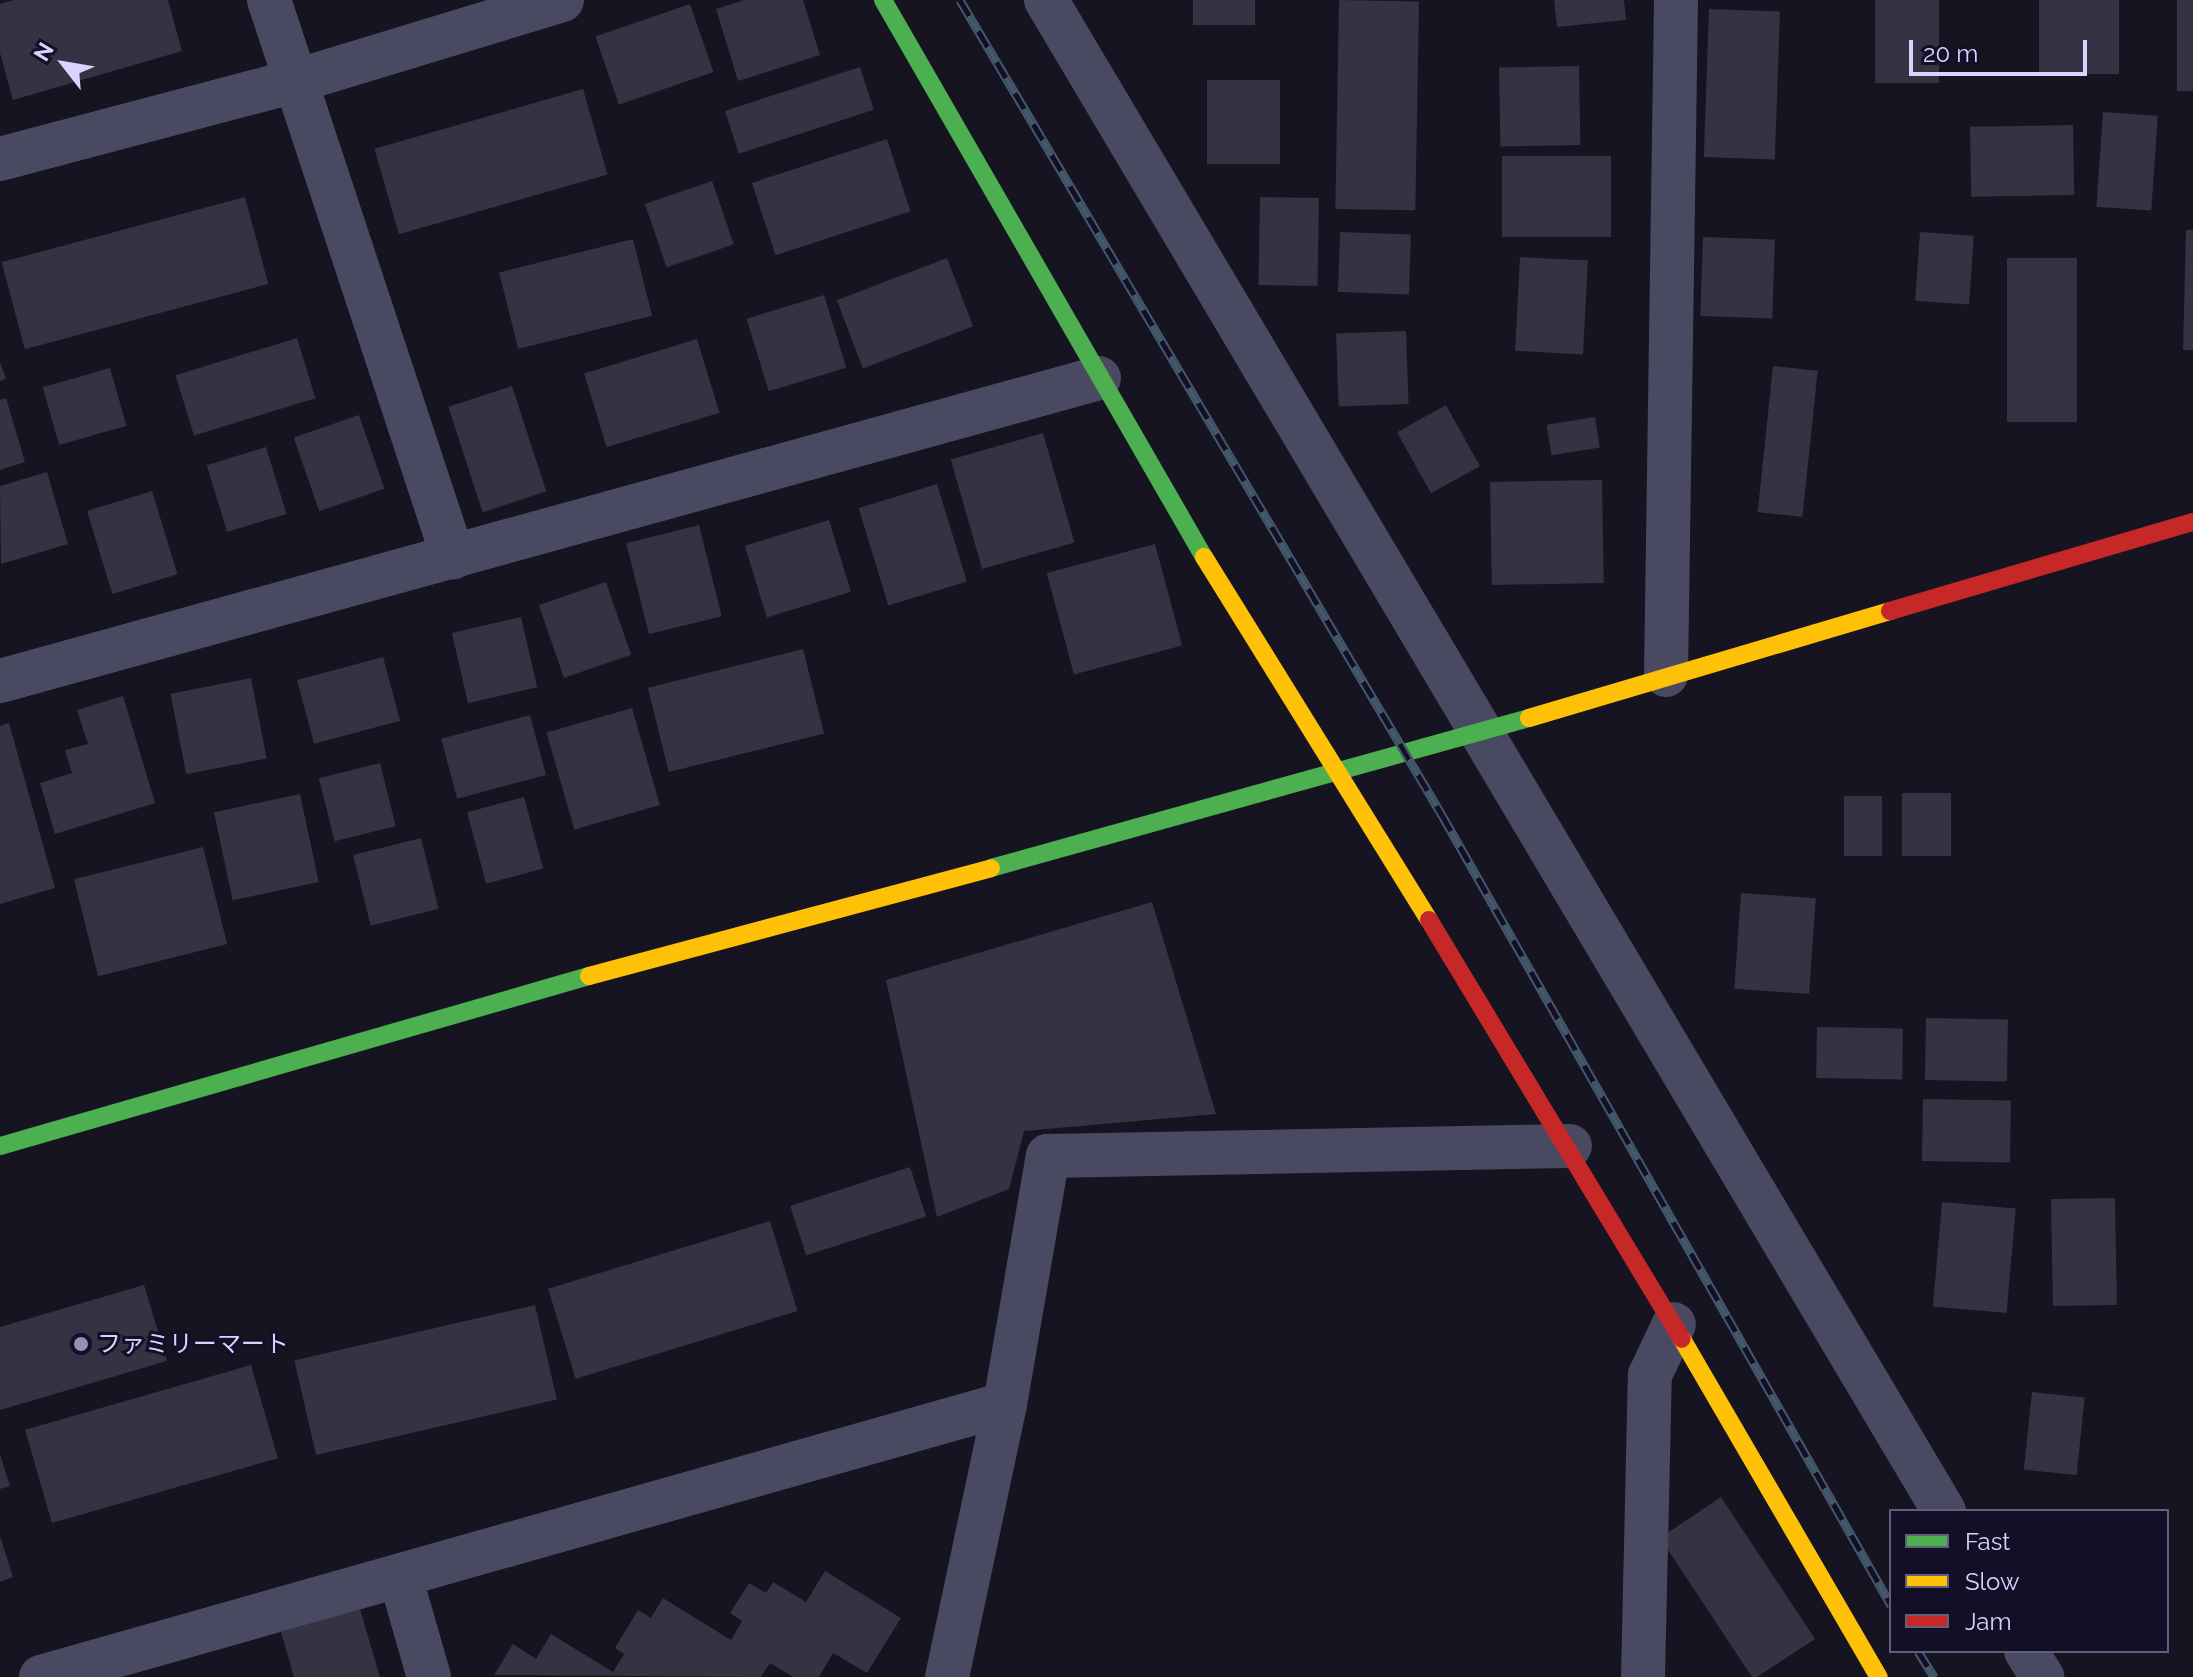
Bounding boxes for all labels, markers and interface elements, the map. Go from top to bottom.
north arrow [24,24,104,104]
scale bar [1913,24,2091,74]
text: N [28,38,59,66]
text: 20 m [1923,39,1978,68]
place label: ファミリーマート [97,1330,289,1358]
marker: ファミリーマート [72,1335,90,1353]
legend [1889,1509,2169,1653]
text: Fast [1965,1527,2010,1556]
text: Slow [1965,1567,2019,1596]
text: Jam [1965,1607,2011,1636]

